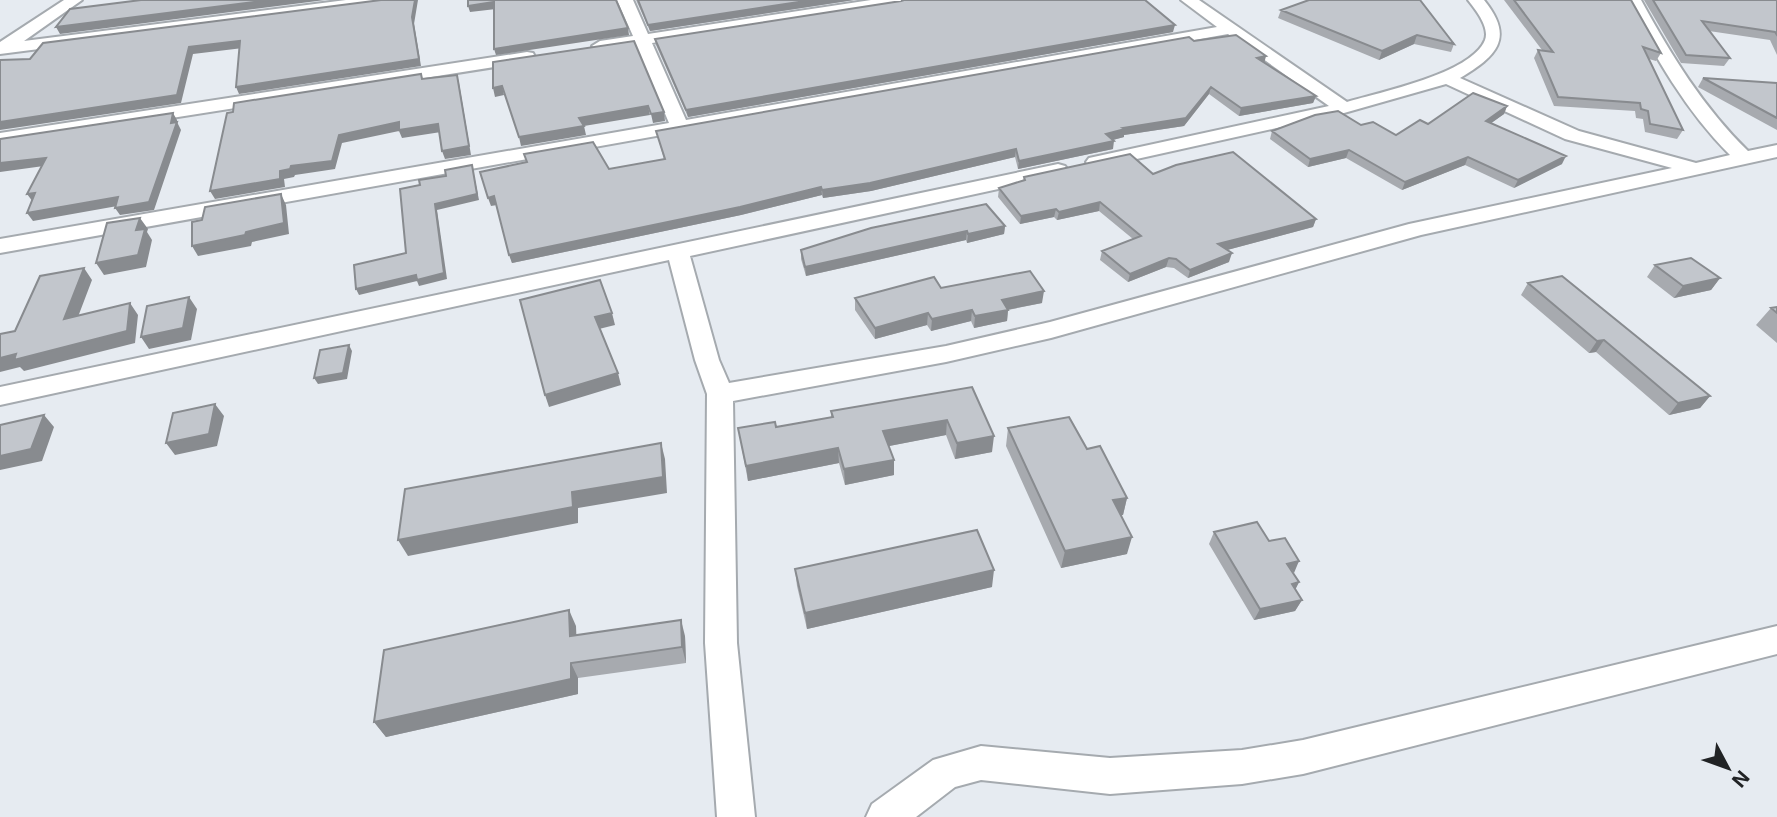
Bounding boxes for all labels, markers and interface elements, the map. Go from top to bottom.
north arrow [1693,733,1763,803]
text: N [1727,766,1754,792]

